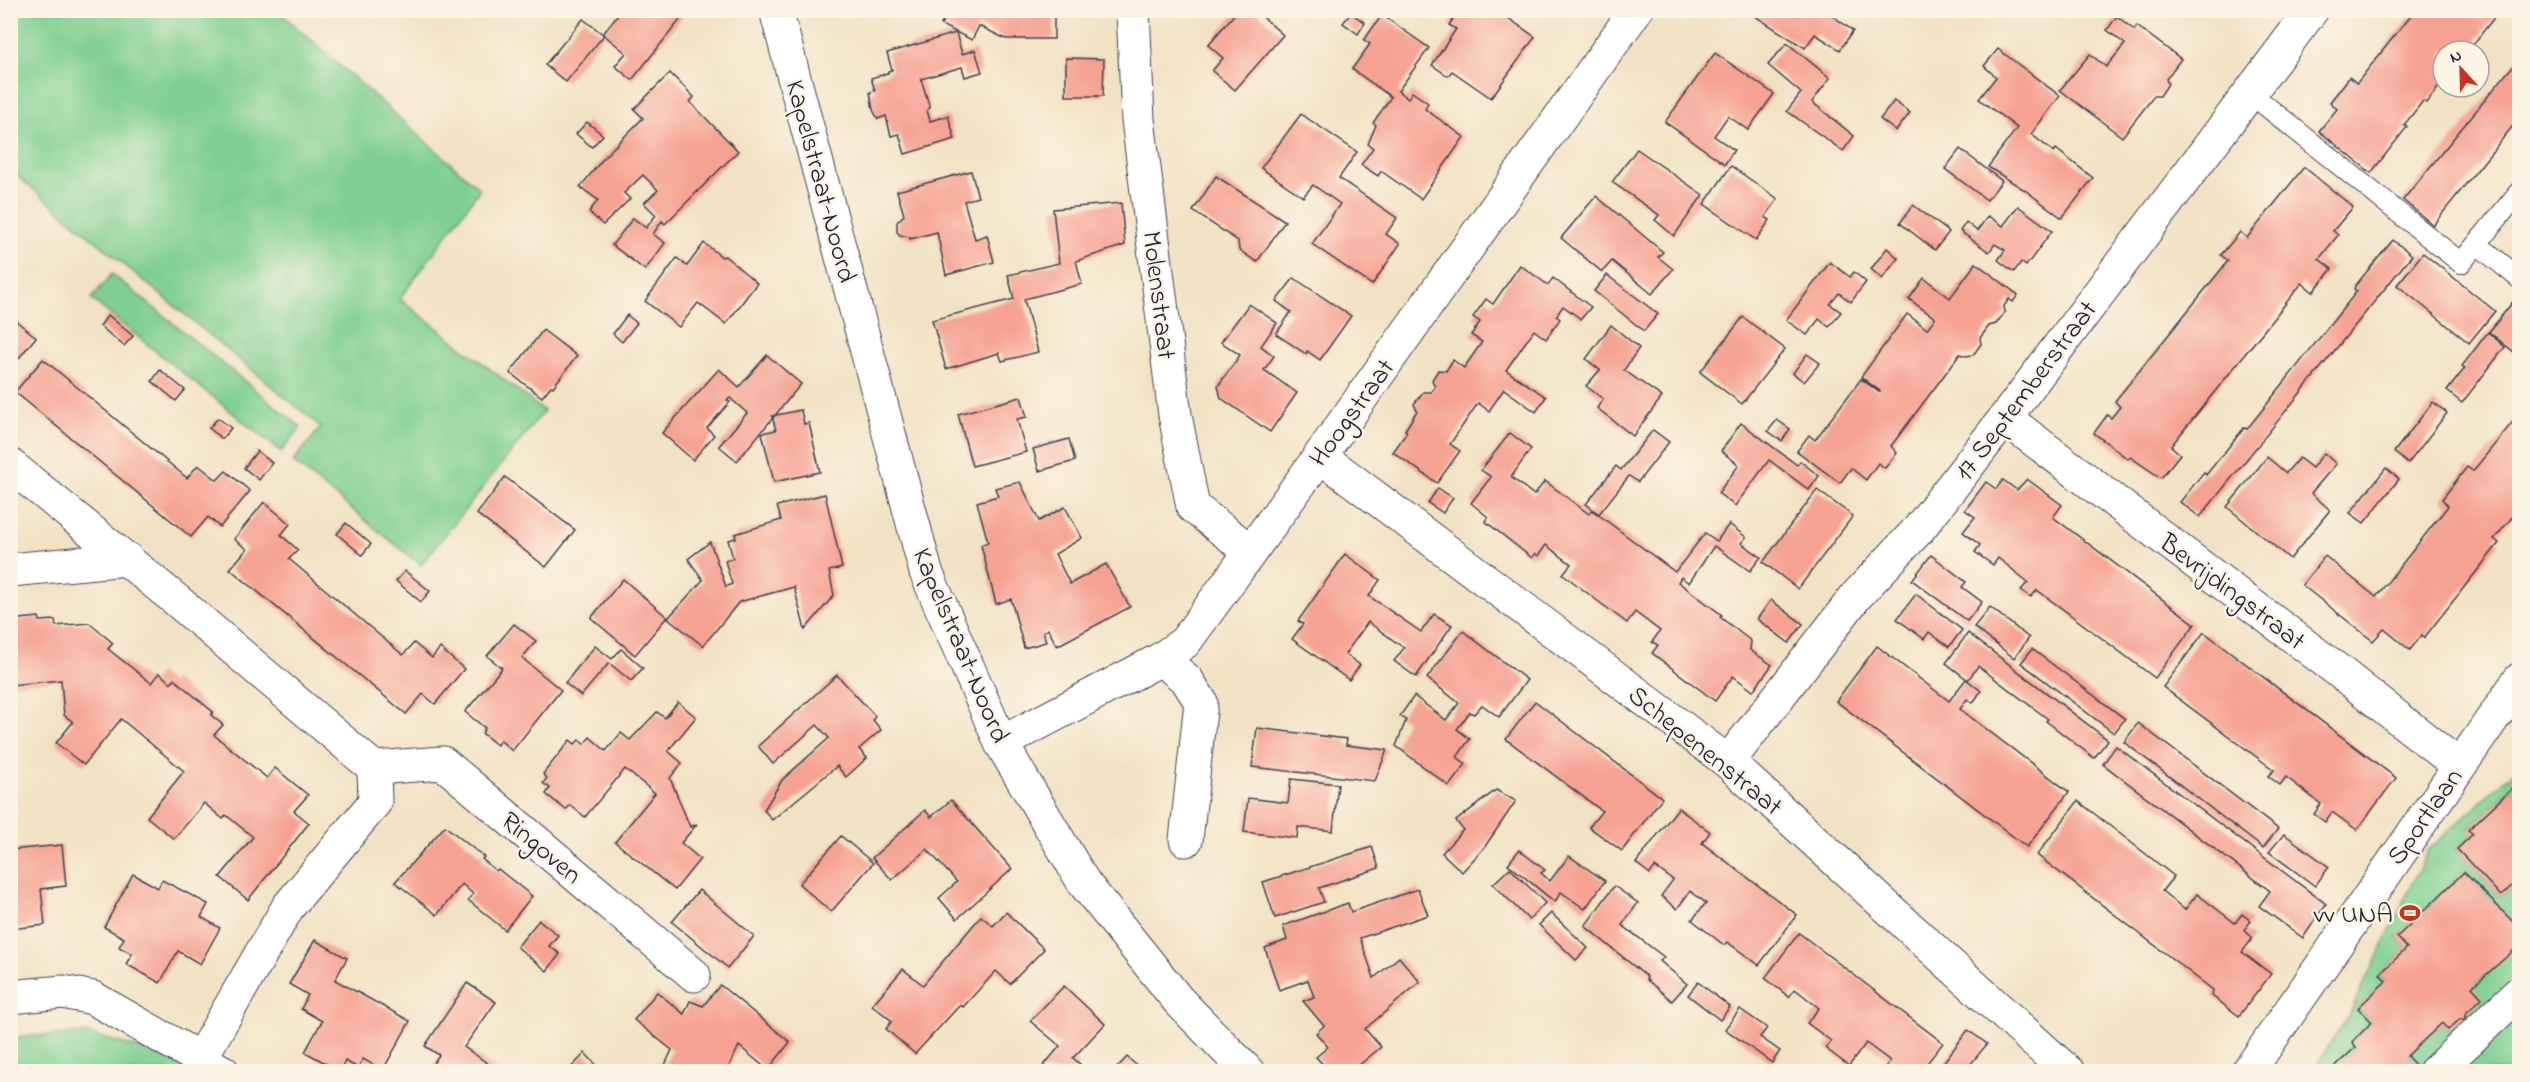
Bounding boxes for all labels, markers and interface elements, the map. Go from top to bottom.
north arrow [2431,39,2491,99]
text: N [2447,44,2466,70]
street label: Kapelstraat-Noord [774,76,865,287]
street label: Molenstraat [1130,229,1185,362]
street label: 17 Septemberstraat [1946,293,2108,490]
street label: Hoogstraat [1300,351,1406,476]
street label: Bevrijdingstraat [2149,524,2313,661]
street label: Kapelstraat-Noord [901,542,1018,750]
street label: Schepenenstraat [1619,677,1790,827]
street label: Sportlaan [2378,761,2474,874]
street label: Ringoven [491,803,590,895]
place label: vv UNA [2313,896,2393,935]
sports icon: vv UNA [2398,901,2422,925]

